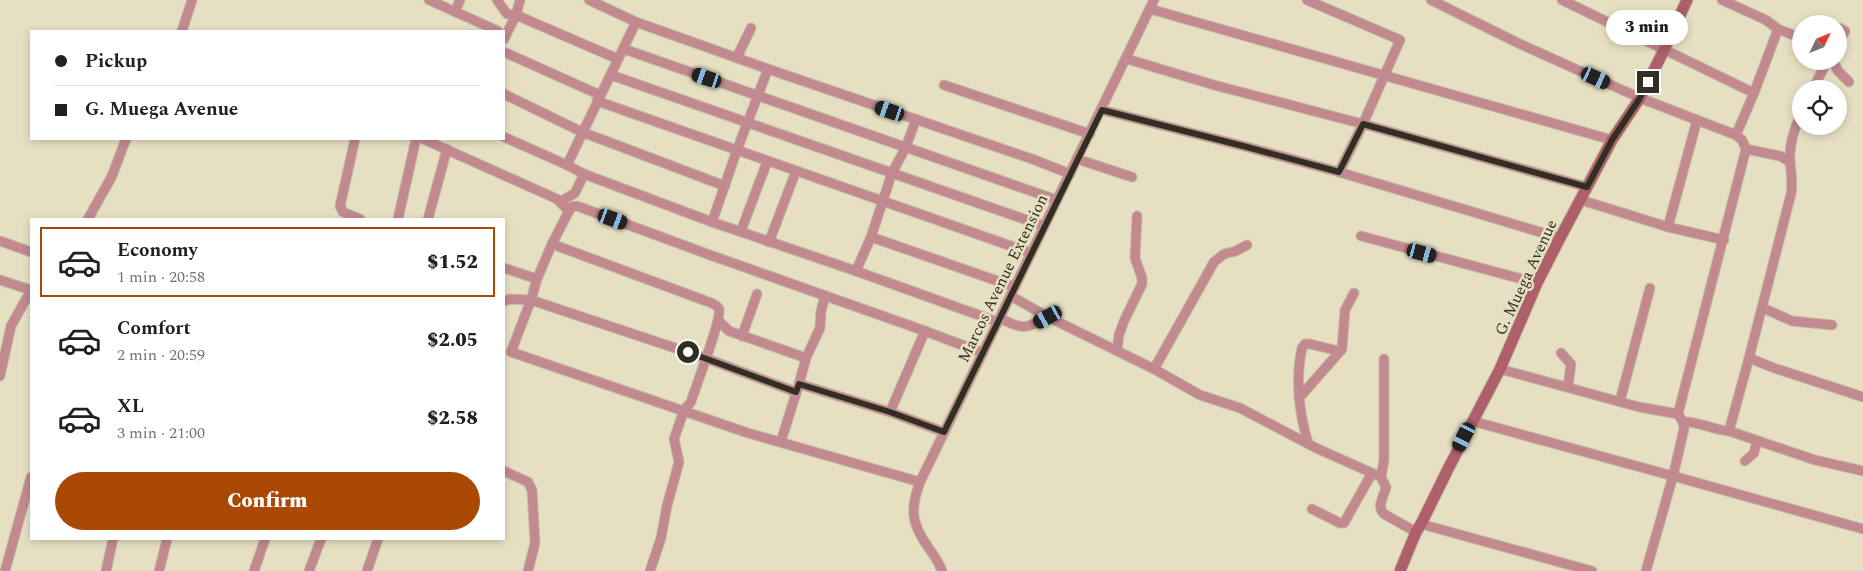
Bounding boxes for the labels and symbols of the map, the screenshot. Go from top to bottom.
callout: 3 min [1607,9,1689,44]
north arrow [1792,15,1848,70]
car [1579,65,1612,91]
car [690,66,723,90]
route end [1637,71,1659,93]
car [873,99,906,123]
street label: Marcos Avenue Extension [952,190,1054,367]
car [596,207,629,231]
street label: G. Muega Avenue [1488,215,1563,339]
car [1405,242,1438,264]
car [1031,303,1064,331]
route start [677,341,699,363]
car [1450,420,1477,454]

